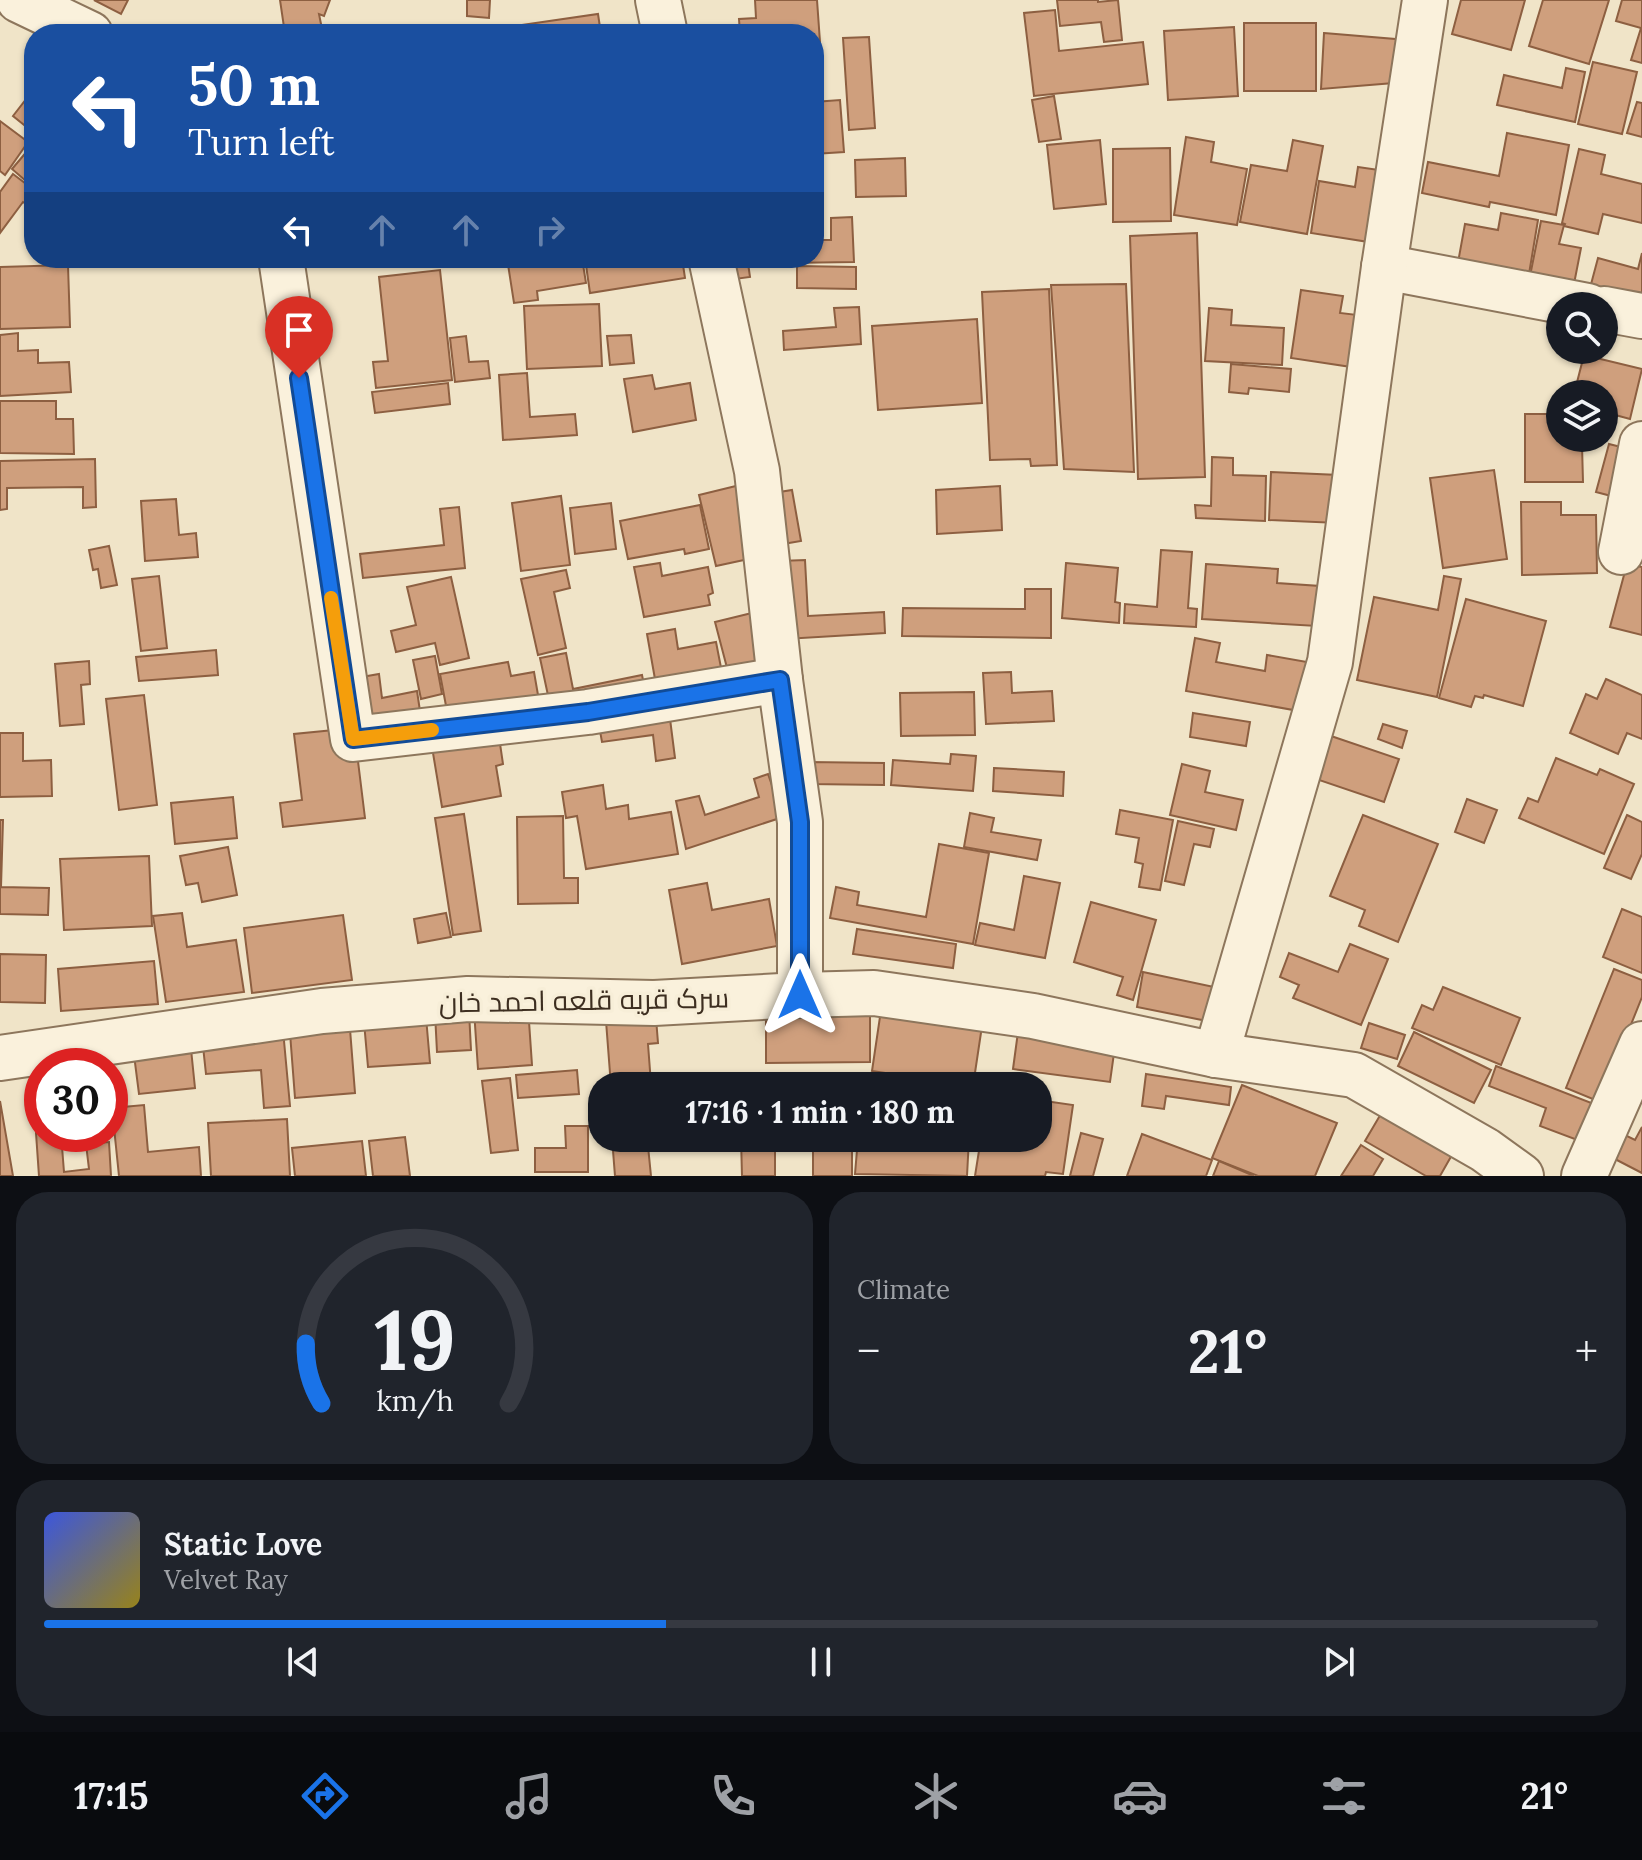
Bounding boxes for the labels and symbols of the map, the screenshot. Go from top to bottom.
pin [265,296,333,378]
position arrow [758,953,842,1037]
street label: سرک قریه قلعه احمد خان [438,979,730,1021]
speed limit sign: 30 [24,1048,128,1152]

